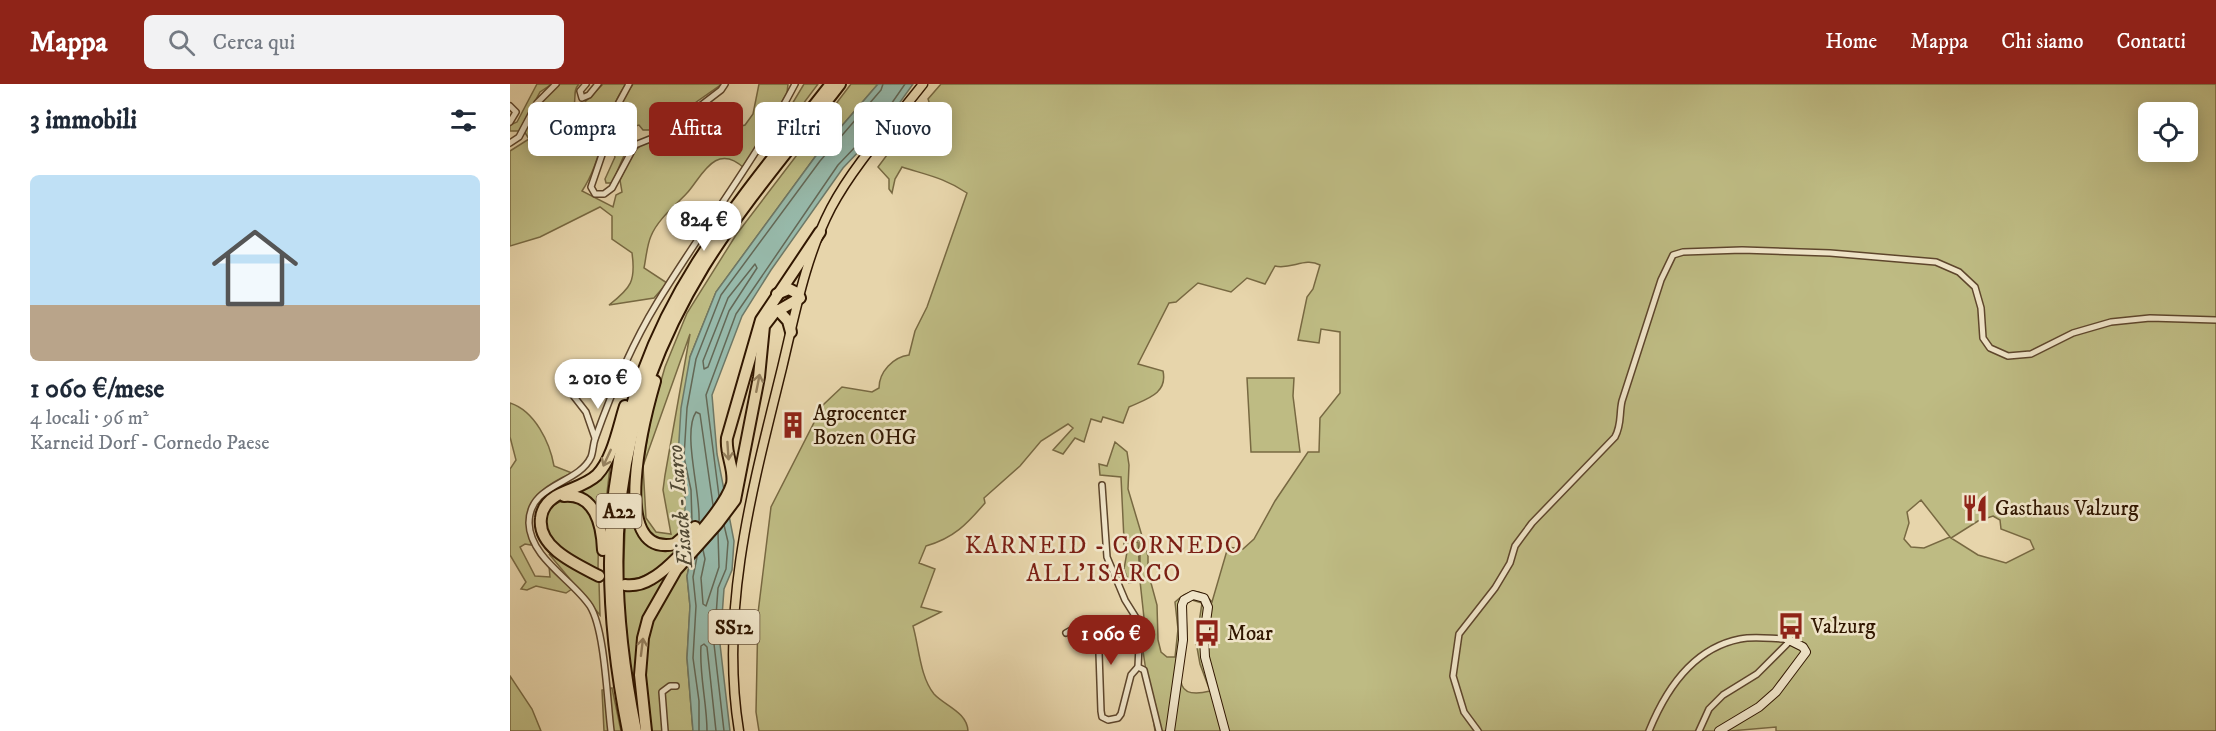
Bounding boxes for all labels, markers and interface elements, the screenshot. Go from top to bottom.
search box [144,15,564,69]
text: Mappa [30,25,108,60]
icon: search [165,26,198,59]
text: Cerca qui [213,29,295,56]
text: Home [1825,29,1877,55]
text: Mappa [1910,29,1968,55]
text: Chi siamo [2001,29,2083,55]
text: Contatti [2116,29,2186,55]
chip: Compra [528,102,637,156]
chip: Affitta [649,102,743,156]
chip: Filtri [755,102,842,156]
chip: Nuovo [854,102,952,156]
map controls [2138,102,2198,162]
button: locate [2138,102,2198,162]
text: 3 immobili [30,104,137,137]
icon: filters [447,104,480,137]
pin: 824 € [662,201,746,252]
text: 824 € [680,208,728,233]
icon: home [201,214,309,322]
pin: 2 010 € [543,359,653,410]
text: 2 010 € [569,366,627,391]
text: 1 060 €/mese [30,373,164,406]
one-way arrow [753,373,764,393]
place label: Agrocenter Bozen OHG [813,401,917,451]
text: 4 locali · 96 m² [30,406,149,431]
building icon: Agrocenter Bozen OHG [778,410,808,440]
text: Karneid Dorf - Cornedo Paese [30,431,270,456]
one-way arrow [722,441,733,460]
water label: Eisack - Isarco [662,443,699,570]
one-way arrow [600,448,612,466]
restaurant icon: Gasthaus Valzurg [1960,493,1990,523]
road number: A22 [596,494,642,528]
place label: Gasthaus Valzurg [1995,496,2139,522]
district label: KARNEID - CORNEDO ALL'ISARCO [965,531,1243,589]
road number: SS12 [708,610,760,644]
bus stop icon: Valzurg [1776,611,1806,641]
place label: Valzurg [1810,614,1876,640]
pin: 1 060 € [1056,615,1166,666]
bus stop icon: Moar [1192,618,1222,648]
place label: Moar [1227,621,1273,647]
text: 1 060 € [1081,622,1141,647]
one-way arrow [637,638,648,657]

